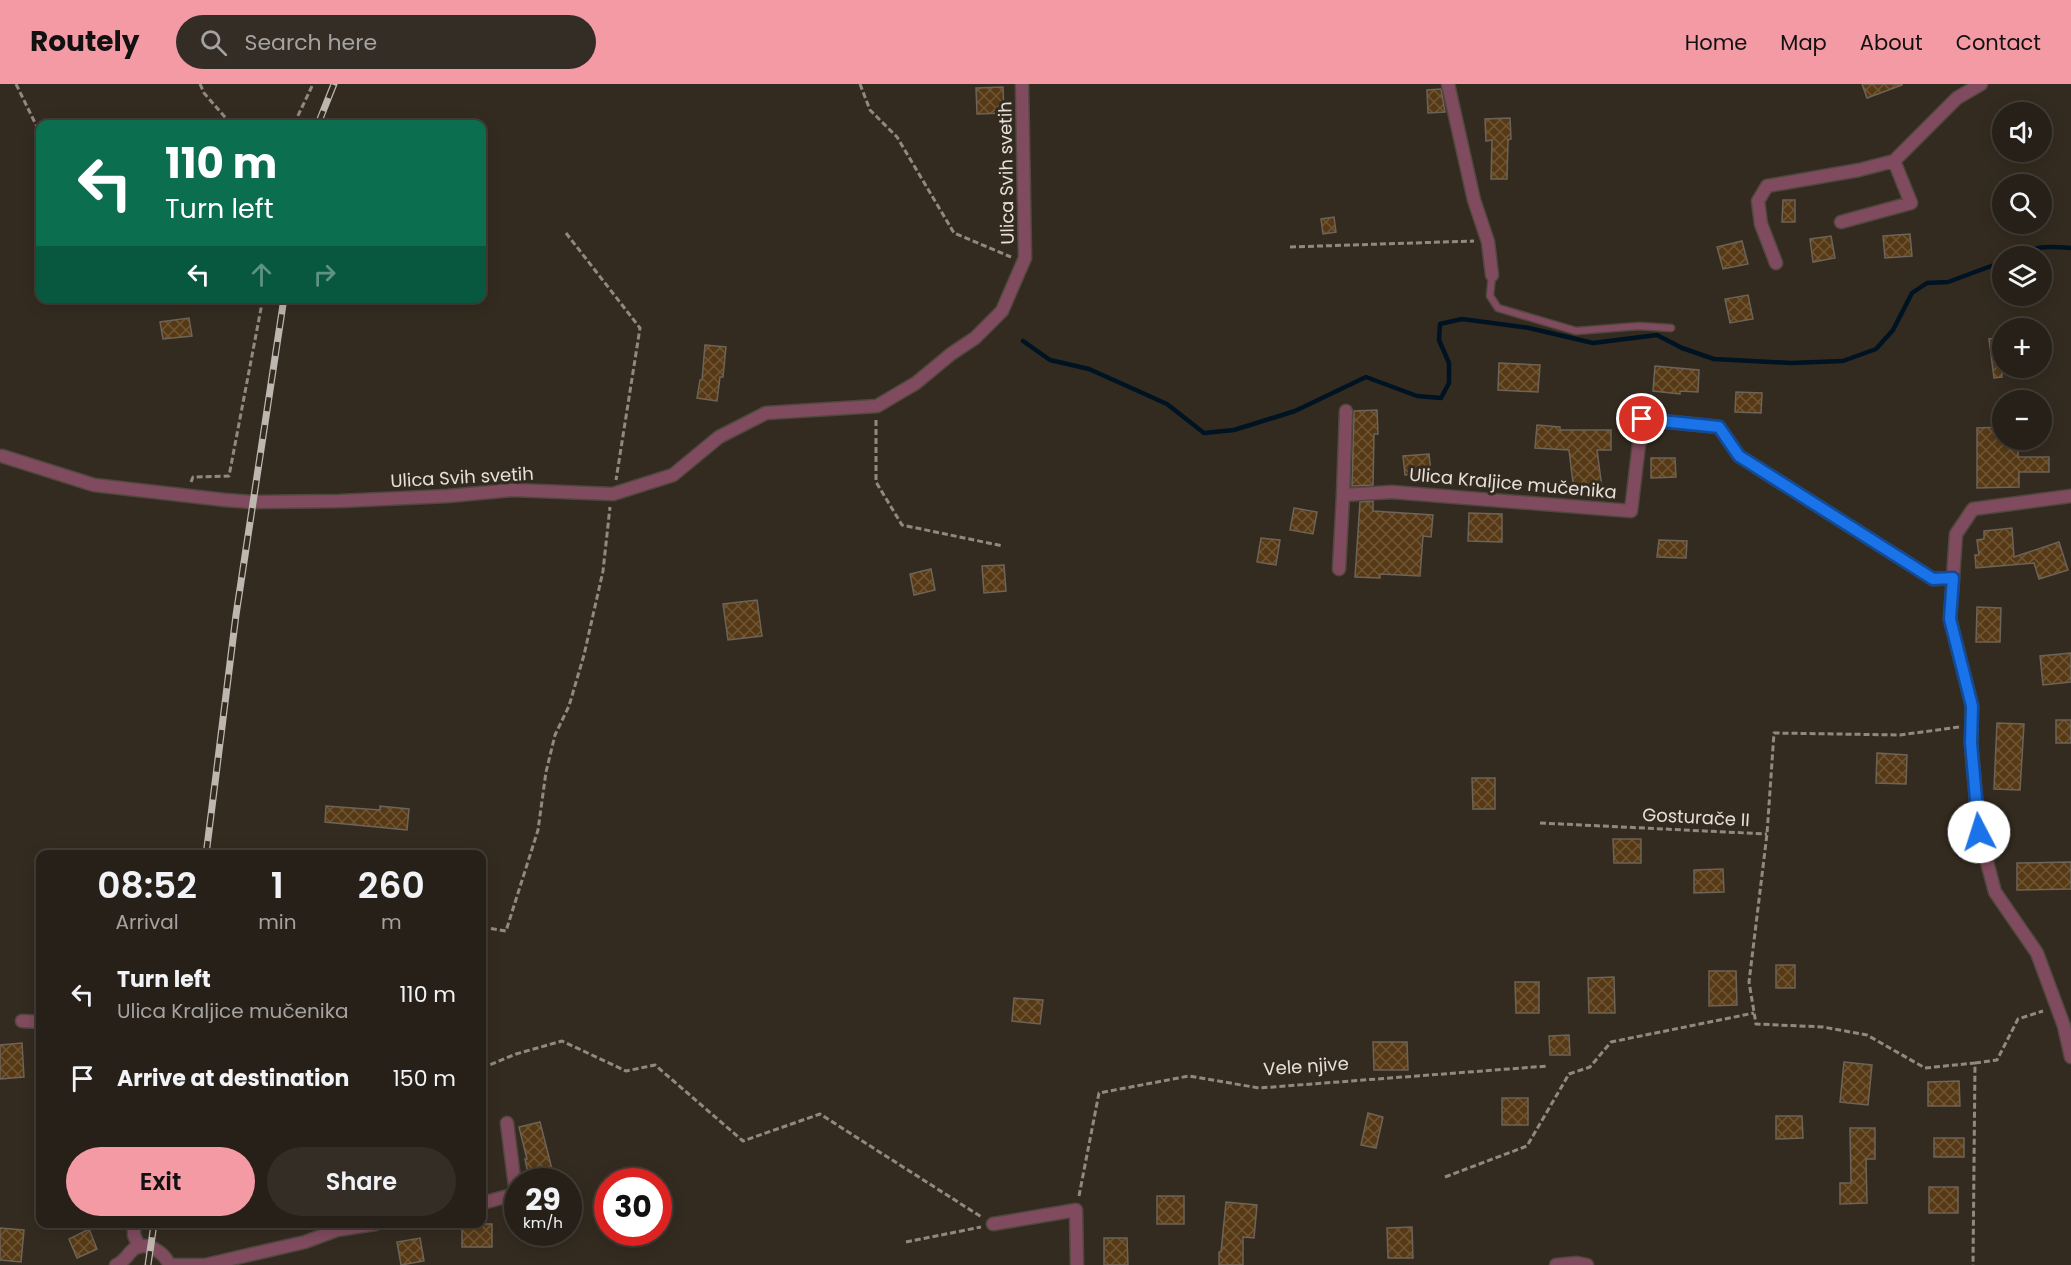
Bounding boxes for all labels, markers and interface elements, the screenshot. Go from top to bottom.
search box [176,15,596,69]
text: Routely [30,22,140,61]
icon: search [197,26,230,59]
text: Search here [245,27,377,58]
text: Home [1685,28,1747,57]
text: Map [1780,28,1827,57]
text: About [1860,28,1923,57]
text: Contact [1956,28,2041,57]
street label: Ulica Svih svetih [992,101,1020,245]
map controls [1992,102,2052,450]
button: sound [1992,102,2052,162]
text: 110 m [165,134,277,193]
icon: left [66,144,144,222]
button: search [1992,174,2052,234]
text: Turn left [165,190,274,227]
button: layers [1992,246,2052,306]
icon: left [182,258,215,291]
icon: ahead [245,258,278,291]
icon: right [308,258,341,291]
button: + [1992,318,2052,378]
button: − [1992,390,2052,450]
pin [1616,393,1667,444]
icon: arrive [1625,402,1658,435]
street label: Ulica Svih svetih [390,461,534,493]
street label: Ulica Kraljice mučenika [1408,461,1618,505]
position arrow [1947,800,2011,864]
street label: Gosturače II [1642,802,1750,832]
text: 08:52 [97,860,197,911]
text: 1 [271,860,284,911]
text: 260 [358,860,425,911]
text: Arrival [116,908,179,936]
text: min [258,908,297,936]
text: m [381,908,402,936]
text: Turn left [117,964,211,995]
icon: left [66,978,99,1011]
text: 110 m [400,979,456,1010]
text: Ulica Kraljice mučenika [117,997,348,1025]
street label: Vele njive [1263,1051,1349,1081]
icon: arrive [66,1062,99,1095]
text: Arrive at destination [117,1063,349,1094]
text: 150 m [393,1063,456,1094]
button: Exit [66,1147,255,1216]
button: Share [267,1147,456,1216]
speed limit sign: 30 [594,1168,672,1246]
text: 29 [525,1178,561,1221]
text: km/h [523,1212,563,1233]

